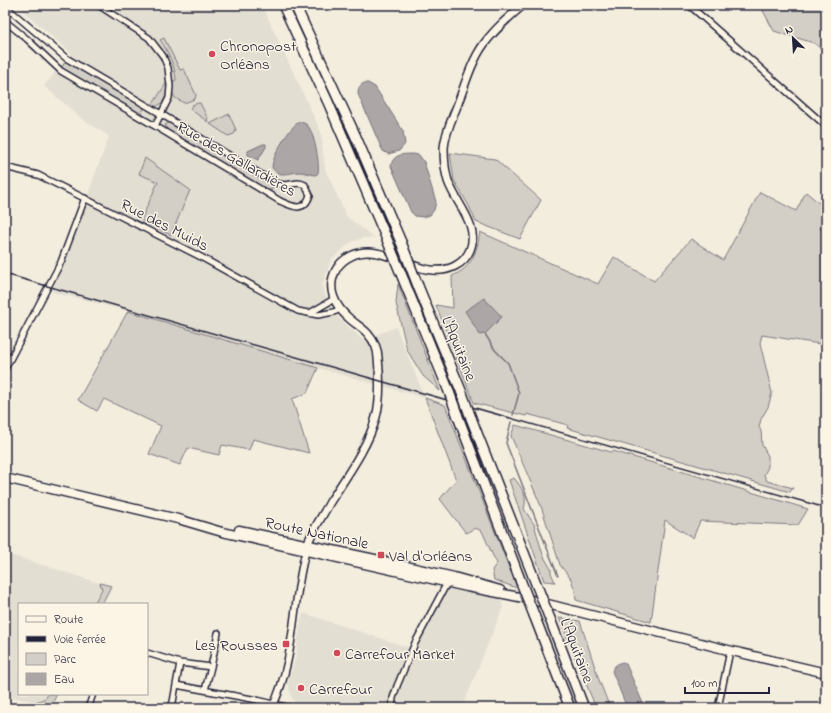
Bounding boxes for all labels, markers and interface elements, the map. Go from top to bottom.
north arrow [773,18,813,58]
text: N [782,21,796,39]
place label: Chronopost Orléans [220,35,297,77]
marker: Chronopost Orléans [207,49,217,59]
street label: Rue des Gallardières [172,116,300,204]
street label: Rue des Muids [116,193,212,258]
street label: L'Aquitaine [434,313,482,386]
street label: Route Nationale [263,511,371,557]
place label: Val d'Orléans [388,545,473,569]
marker: Val d'Orléans [376,550,386,560]
legend [18,603,148,695]
text: Route [54,611,84,629]
street label: L'Aquitaine [553,615,600,688]
text: Voie ferrée [53,631,106,649]
place label: Les Rousses [195,634,278,658]
marker: Les Rousses [281,639,291,649]
place label: Carrefour Market [345,643,456,667]
marker: Carrefour Market [332,648,342,658]
text: Parc [54,651,76,669]
scale bar [685,669,769,695]
text: Eau [54,671,75,689]
text: 100 m [691,675,718,693]
place label: Carrefour [309,678,372,702]
marker: Carrefour [296,683,306,693]

